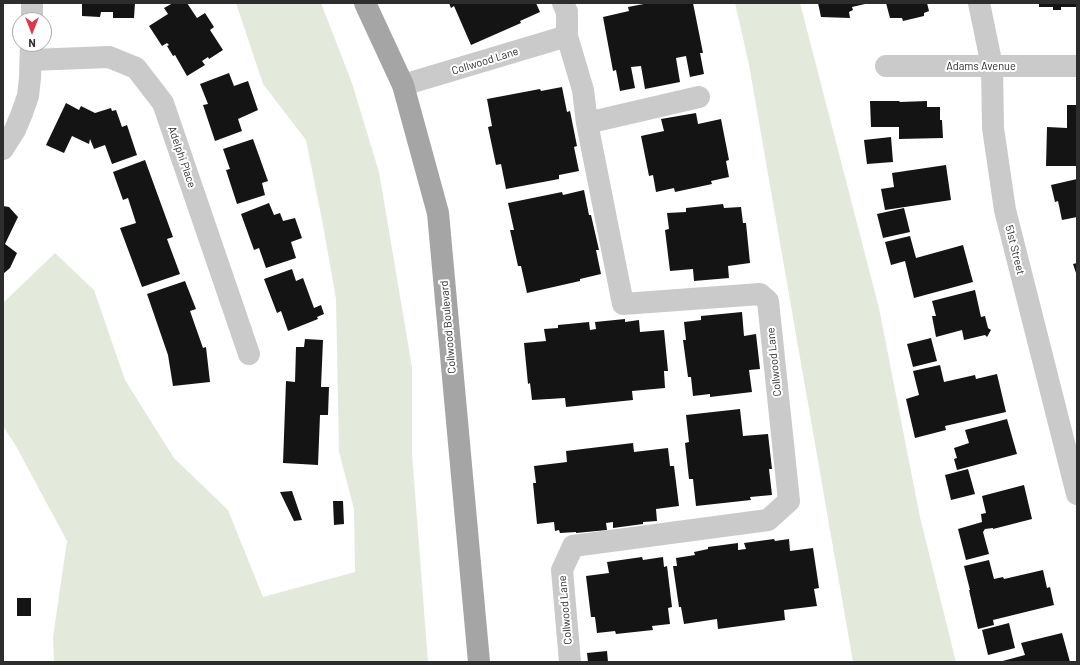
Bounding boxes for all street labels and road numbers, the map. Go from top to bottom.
street label: Collwood Lane [450,45,520,77]
street label: Adams Avenue [946,59,1016,73]
street label: Adelphi Place [165,125,199,189]
street label: 51st Street [1002,224,1028,276]
street label: Collwood Boulevard [437,280,459,374]
street label: Collwood Lane [764,327,784,397]
street label: Collwood Lane [555,575,575,645]

